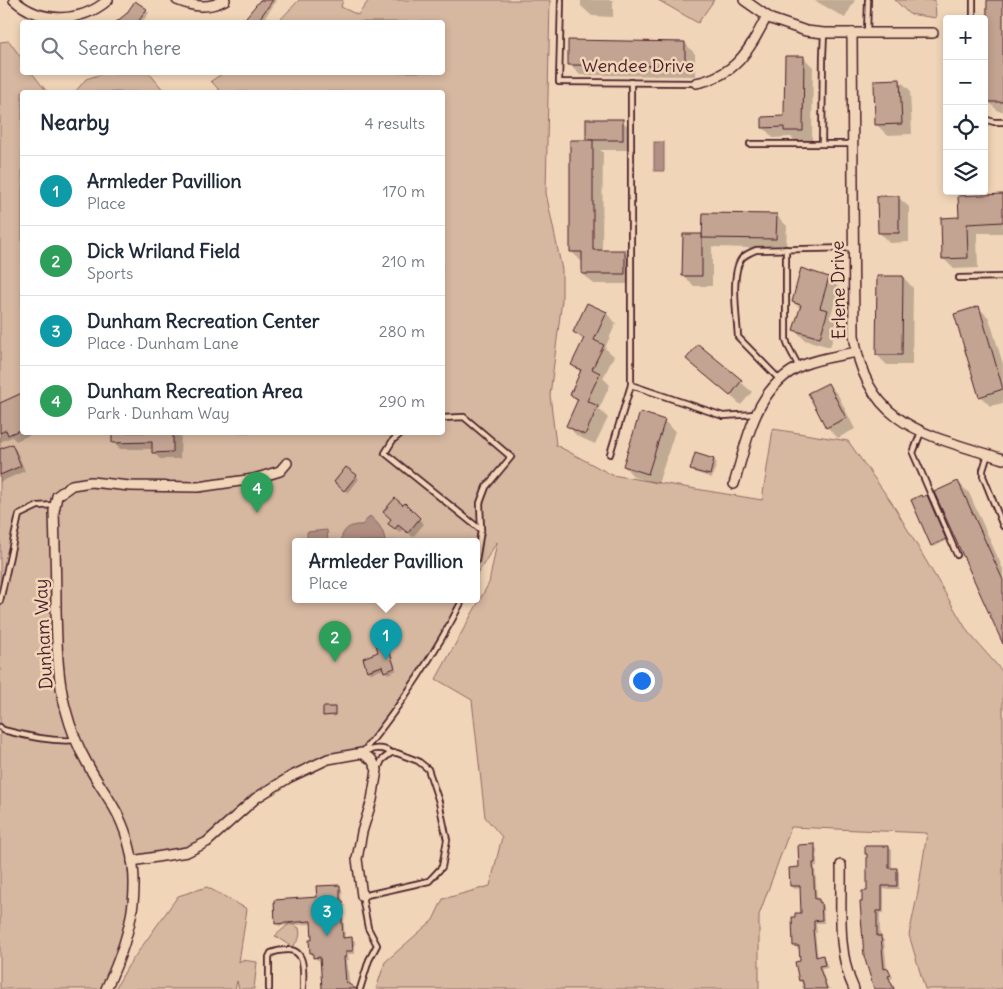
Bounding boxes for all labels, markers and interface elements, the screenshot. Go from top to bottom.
map controls [943,15,988,195]
button: + [943,15,988,60]
search box [20,20,445,75]
icon: search [38,34,66,62]
text: Search here [78,36,181,60]
street label: Wendee Drive [582,54,694,77]
button: − [943,60,988,105]
button: locate [943,105,988,150]
text: Nearby [40,109,110,136]
text: 4 results [364,113,425,133]
button: layers [943,150,988,195]
text: Armleder Pavillion [87,169,241,193]
text: 1 [53,181,59,201]
text: 170 m [382,181,425,201]
text: Place [87,193,126,213]
text: Dick Wriland Field [87,239,240,263]
street label: Erlene Drive [826,241,850,339]
text: 2 [52,251,60,271]
text: 210 m [382,251,425,271]
text: Sports [87,263,133,283]
text: Dunham Recreation Center [87,309,320,333]
text: 3 [51,321,61,341]
text: 280 m [379,321,425,341]
text: Place · Dunham Lane [87,333,239,353]
text: Dunham Recreation Area [87,379,303,403]
text: 4 [51,391,61,411]
text: 290 m [379,391,425,411]
text: Park · Dunham Way [87,403,230,423]
pin: 4 [241,472,273,513]
popup [292,538,480,603]
text: Armleder Pavillion [309,549,463,573]
text: Place [309,573,348,593]
street label: Dunham Way [29,578,57,690]
pin: 1 [370,619,402,660]
pin: 2 [319,621,351,662]
your location [629,668,655,694]
pin: 3 [311,895,343,936]

